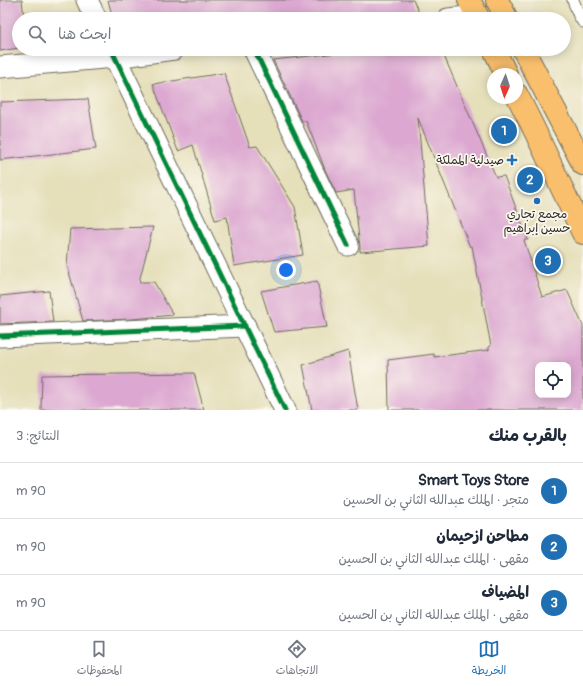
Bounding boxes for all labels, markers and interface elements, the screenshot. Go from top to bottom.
search box [12,12,571,56]
icon: search [26,23,48,45]
text: ابحث هنا [58,25,111,44]
north arrow [487,68,523,104]
pin: 1 [491,116,517,146]
place label: صيدلية المملكة [436,153,504,168]
marker: صيدلية المملكة [507,155,517,165]
pin: 2 [517,165,543,195]
marker: مجمع تجاري حسين إبراهيم [532,196,542,206]
place label: مجمع تجاري حسين إبراهيم [503,207,571,237]
pin: 3 [535,246,561,276]
your location [276,260,296,280]
map controls [535,362,571,398]
button: locate [535,362,571,398]
text: بالقرب منك [489,425,567,446]
text: النتائج: 3 [16,428,60,444]
text: Smart Toys Store [418,471,529,490]
text: 90 m [16,483,46,499]
text: 1 [551,483,557,499]
text: متجر · الملك عبدالله الثاني بن الحسين [343,492,529,508]
text: مطاحن ازحيمان [436,527,529,546]
text: 90 m [16,539,46,555]
text: 2 [550,539,558,555]
text: مقهى · الملك عبدالله الثاني بن الحسين [339,551,529,567]
text: المضياف [482,583,529,602]
text: 90 m [16,595,46,611]
text: 3 [550,595,558,611]
text: مقهى · الملك عبدالله الثاني بن الحسين [339,607,529,623]
tab: المحفوظات [77,638,122,680]
tab: الاتجاهات [276,638,318,680]
tab: الخريطة [472,638,506,680]

